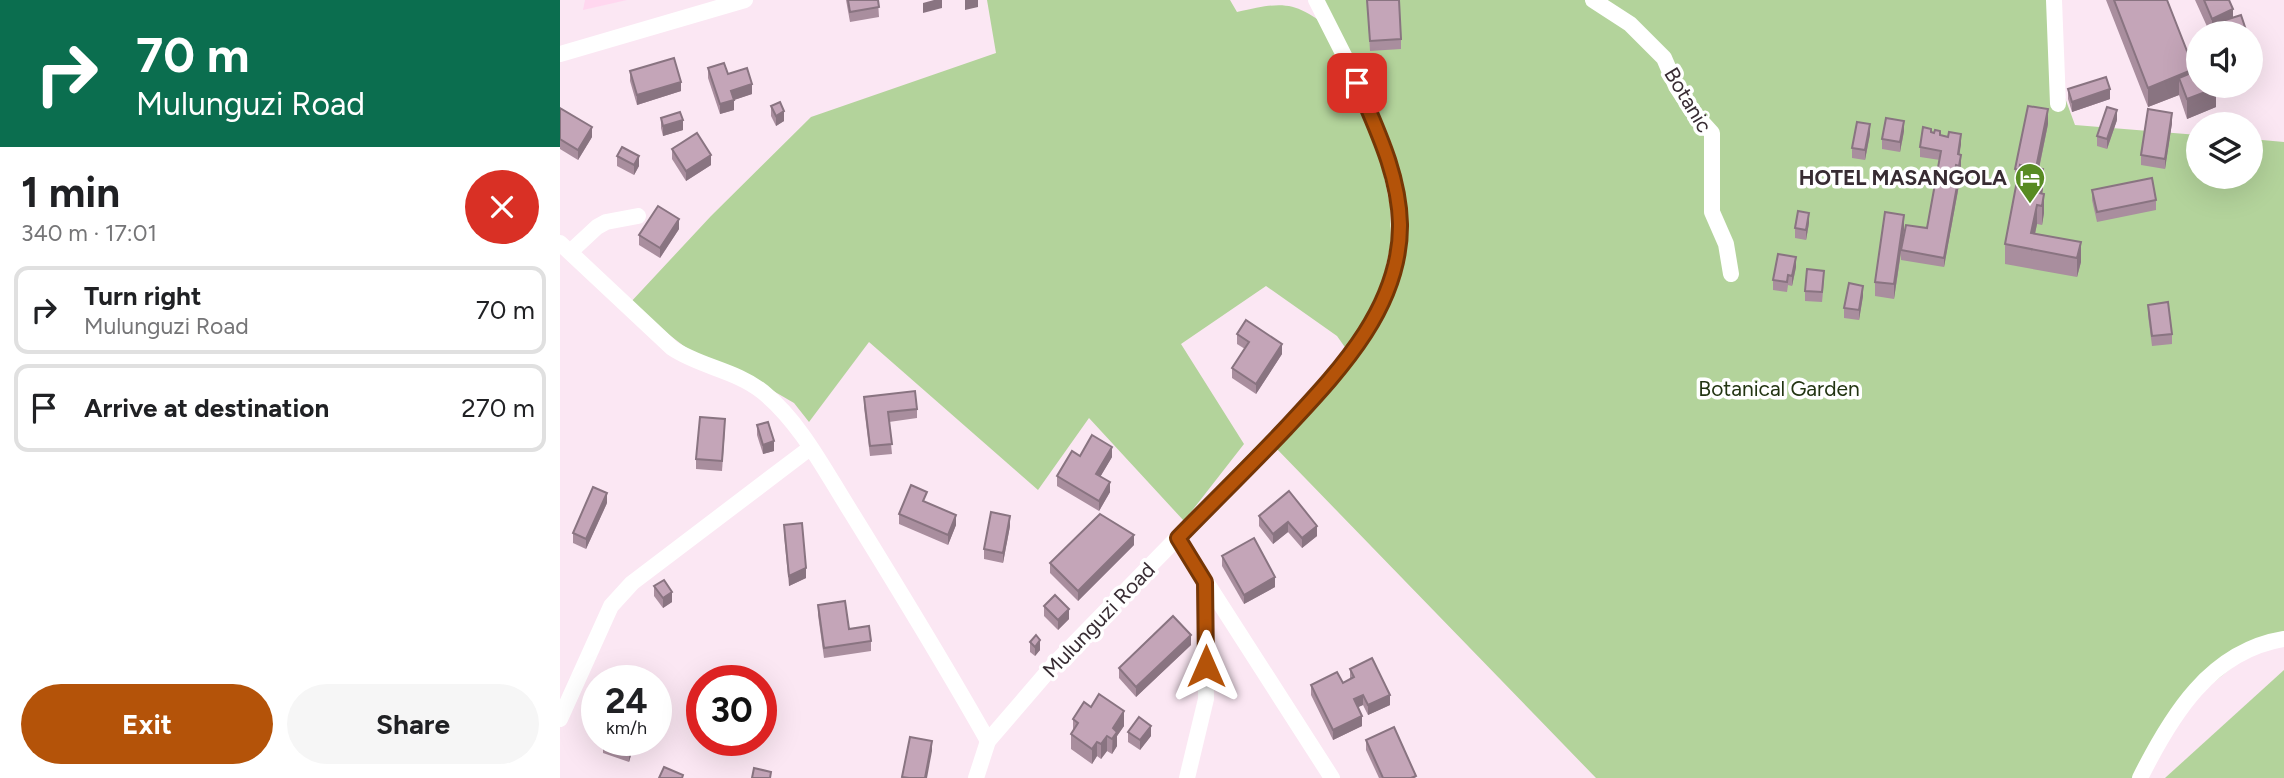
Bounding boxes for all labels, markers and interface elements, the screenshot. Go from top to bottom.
map controls [2186,21,2263,189]
button: sound [2186,21,2263,98]
text: 70 m [136,25,249,84]
icon: right [21,28,112,119]
pin [1327,53,1387,113]
street label: Botanic [1659,63,1718,137]
icon: arrive [1338,64,1376,102]
text: Mulunguzi Road [136,85,365,123]
button: layers [2186,112,2263,189]
hotel icon: HOTEL MASANGOLA [2013,161,2047,205]
place label: HOTEL MASANGOLA [1799,165,2007,190]
text: 1 min [21,167,120,218]
button: close [465,170,539,244]
text: 340 m · 17:01 [21,219,157,247]
text: Turn right [84,280,201,312]
icon: right [25,291,63,329]
text: 70 m [476,294,535,326]
text: Mulunguzi Road [84,312,249,340]
park label: Botanical Garden [1698,376,1860,401]
icon: arrive [25,389,63,427]
text: Arrive at destination [84,392,329,424]
text: 270 m [461,392,535,424]
street label: Mulunguzi Road [1037,557,1160,682]
position arrow [1169,629,1243,703]
speed limit sign: 30 [686,665,777,756]
text: 24 [605,680,648,722]
button: Exit [21,684,273,764]
button: Share [287,684,539,764]
text: km/h [606,717,647,739]

